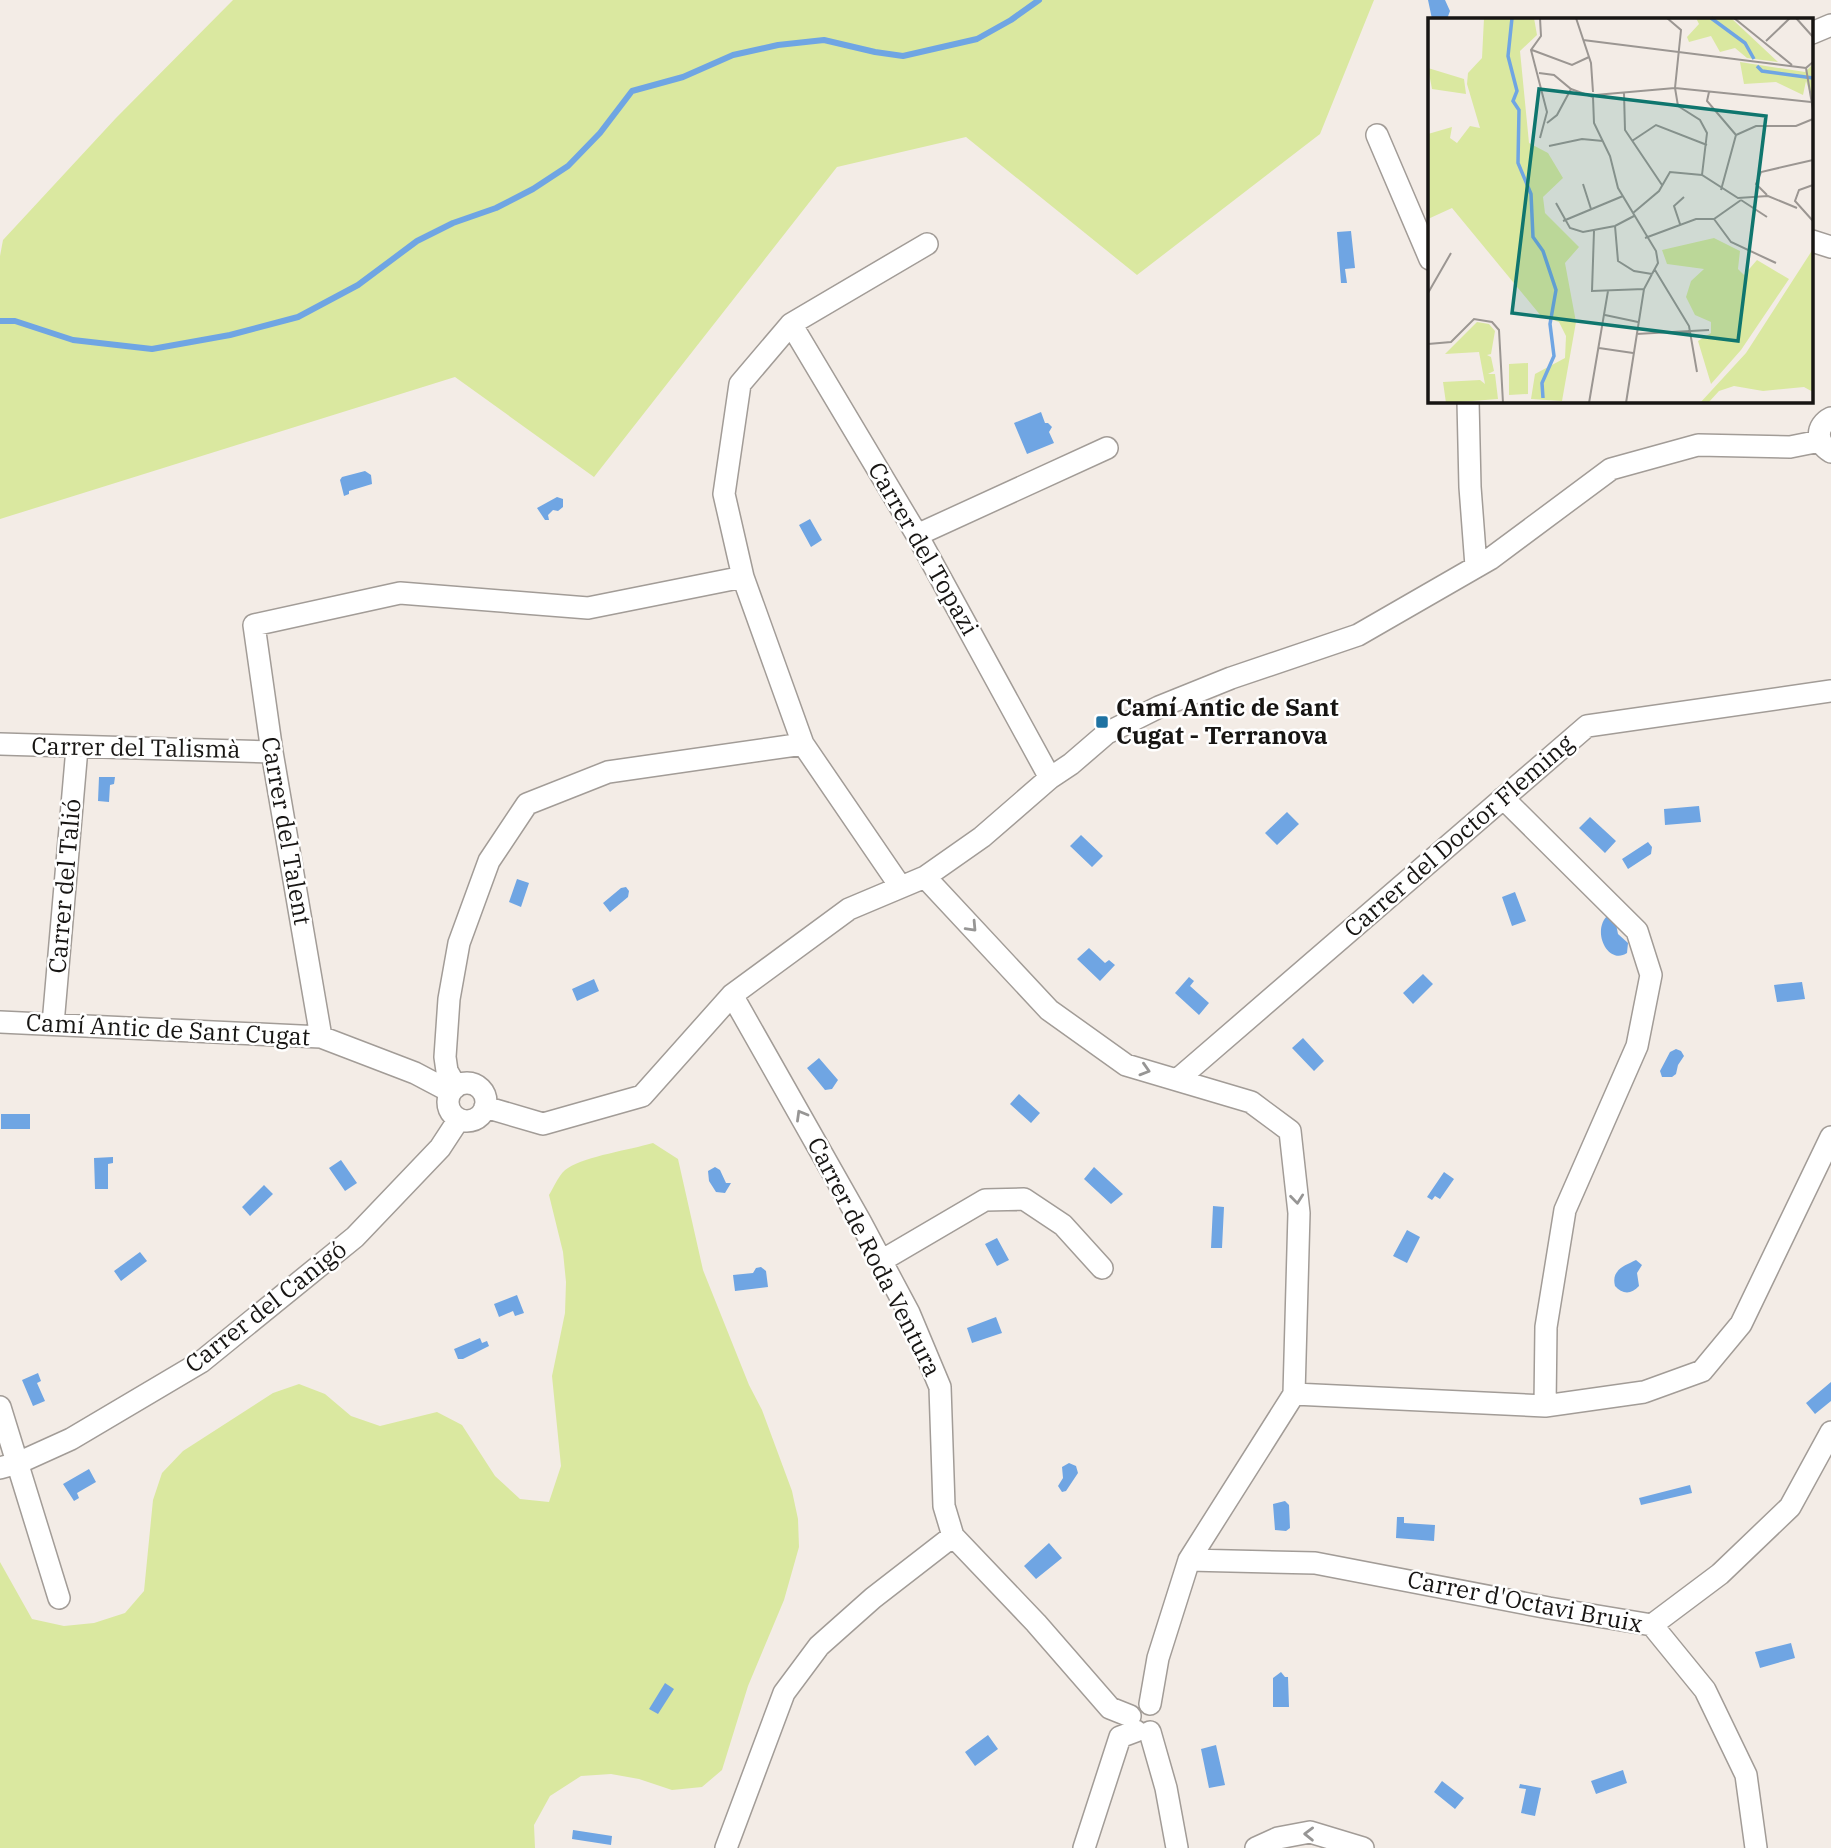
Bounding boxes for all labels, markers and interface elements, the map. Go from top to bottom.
inset map [1428,18,1814,402]
street label: Carrer del Topazi [861,456,986,641]
place label: Camí Antic de Sant Cugat - Terranova [1116,691,1339,751]
marker: Camí Antic de Sant Cugat - Terranova [1094,714,1110,730]
street label: Carrer del Doctor Fleming [1337,727,1580,944]
street label: Carrer del Talismà [31,729,241,765]
street label: Carrer del Talent [255,734,319,927]
street label: Carrer del Talió [40,797,88,975]
one-way arrow [963,919,976,932]
street label: Camí Antic de Sant Cugat [25,1006,311,1052]
one-way arrow [1139,1062,1151,1077]
one-way arrow [796,1110,809,1123]
street label: Carrer de Roda Ventura [801,1131,949,1382]
one-way arrow [1290,1193,1305,1204]
street label: Carrer del Canigó [178,1233,353,1379]
street label: Carrer d'Octavi Bruix [1405,1563,1645,1640]
one-way arrow [1304,1827,1315,1842]

